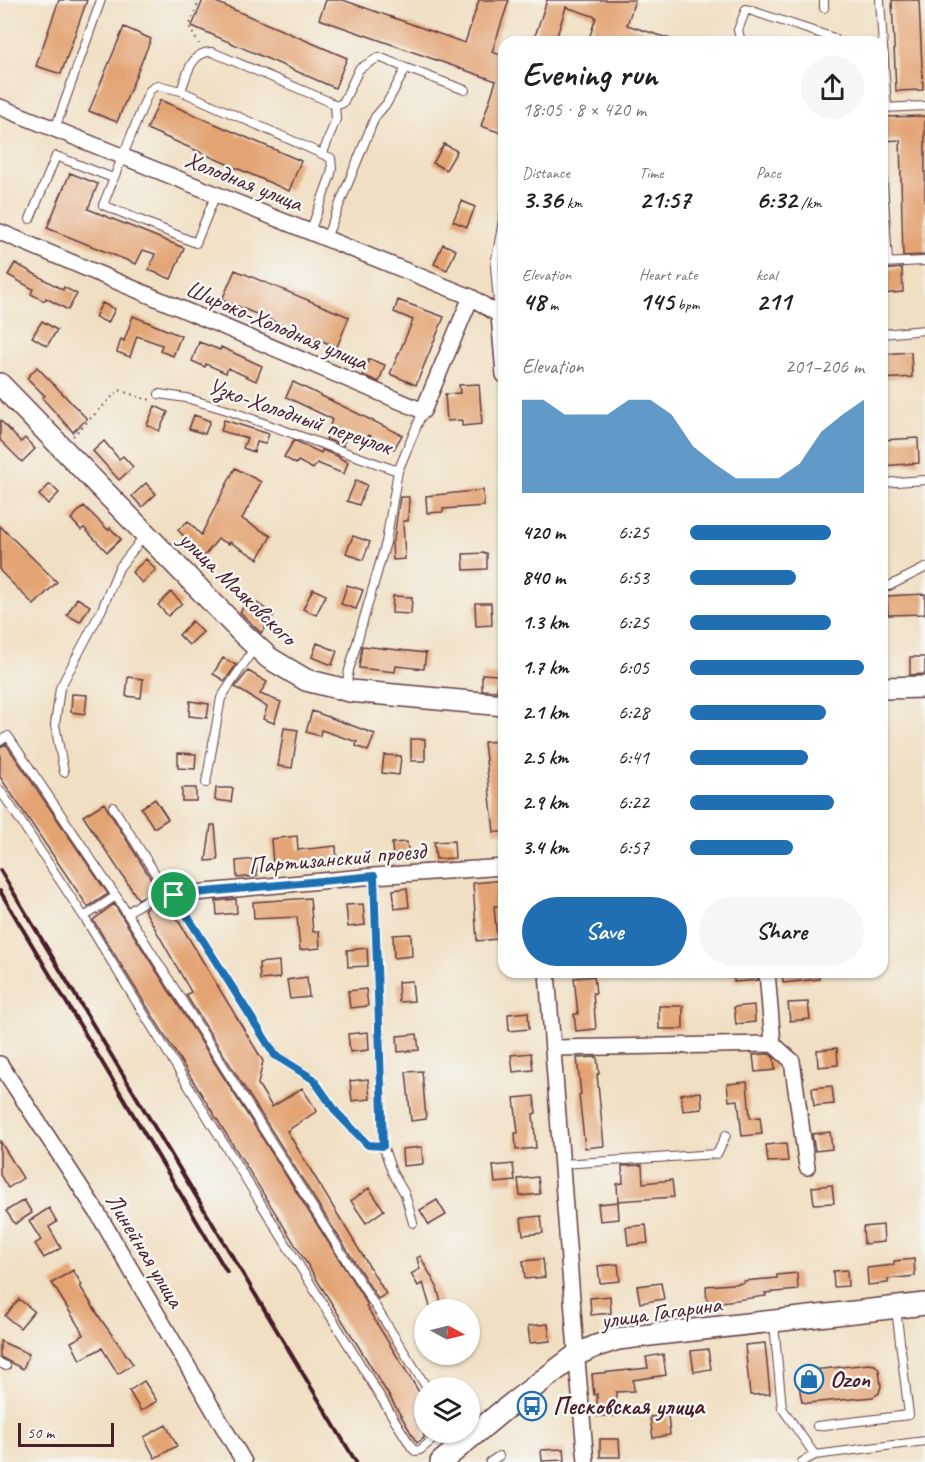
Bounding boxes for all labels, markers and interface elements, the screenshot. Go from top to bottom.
text: Evening run [522,53,657,95]
button: share [801,56,864,119]
text: 18:05 · 8 × 420 m [522,97,646,122]
street label: Холодная улица [181,144,308,219]
text: Distance [522,163,570,183]
text: Time [639,163,663,183]
text: Pace [756,163,781,183]
text: 3.36 [522,183,563,216]
text: 21:57 [639,183,690,216]
text: 6:32 [756,183,797,216]
text: km [563,193,582,213]
text: /km [797,193,822,213]
text: Elevation [522,265,571,285]
text: Heart rate [639,265,697,285]
text: kcal [756,265,777,285]
street label: Широко-Холодная улица [182,273,374,377]
text: 48 [522,285,545,318]
text: 145 [639,285,674,318]
text: 211 [756,285,791,318]
text: m [545,295,558,315]
text: bpm [674,295,700,315]
text: Elevation [522,354,584,379]
text: 201–206 m [785,354,864,379]
street label: Узко-Холодный переулок [204,371,398,463]
text: 420 m [522,520,565,545]
text: 6:25 [618,520,649,545]
street label: улица Маяковского [171,523,305,653]
text: 840 m [522,565,565,590]
text: 6:53 [618,565,649,590]
text: 1.3 km [522,610,569,635]
text: 6:25 [618,610,649,635]
text: 1.7 km [522,655,568,680]
text: 6:05 [618,655,649,680]
text: 2.1 km [522,700,569,725]
text: 6:28 [618,700,649,725]
text: 2.5 km [522,745,568,770]
text: 6:41 [618,745,649,770]
text: 2.9 km [522,790,568,815]
text: 6:22 [618,790,649,815]
street label: Партизанский проезд [247,835,429,881]
text: 3.4 km [522,835,569,860]
text: 6:57 [618,835,649,860]
pin [148,869,199,920]
icon: arrive [157,878,190,911]
button: Save [522,897,687,966]
button: Share [699,897,864,966]
street label: Линейная улица [99,1187,192,1314]
street label: улица Гагарина [597,1288,725,1336]
north arrow [414,1299,480,1365]
map controls [414,1299,480,1443]
shop icon: Ozon [793,1363,825,1395]
place label: Ozon [830,1364,871,1394]
button: layers [414,1377,480,1443]
bus stop icon: Песковская улица [516,1390,548,1422]
place label: Песковская улица [553,1391,706,1421]
scale bar [18,1420,114,1448]
text: 50 m [27,1423,54,1443]

